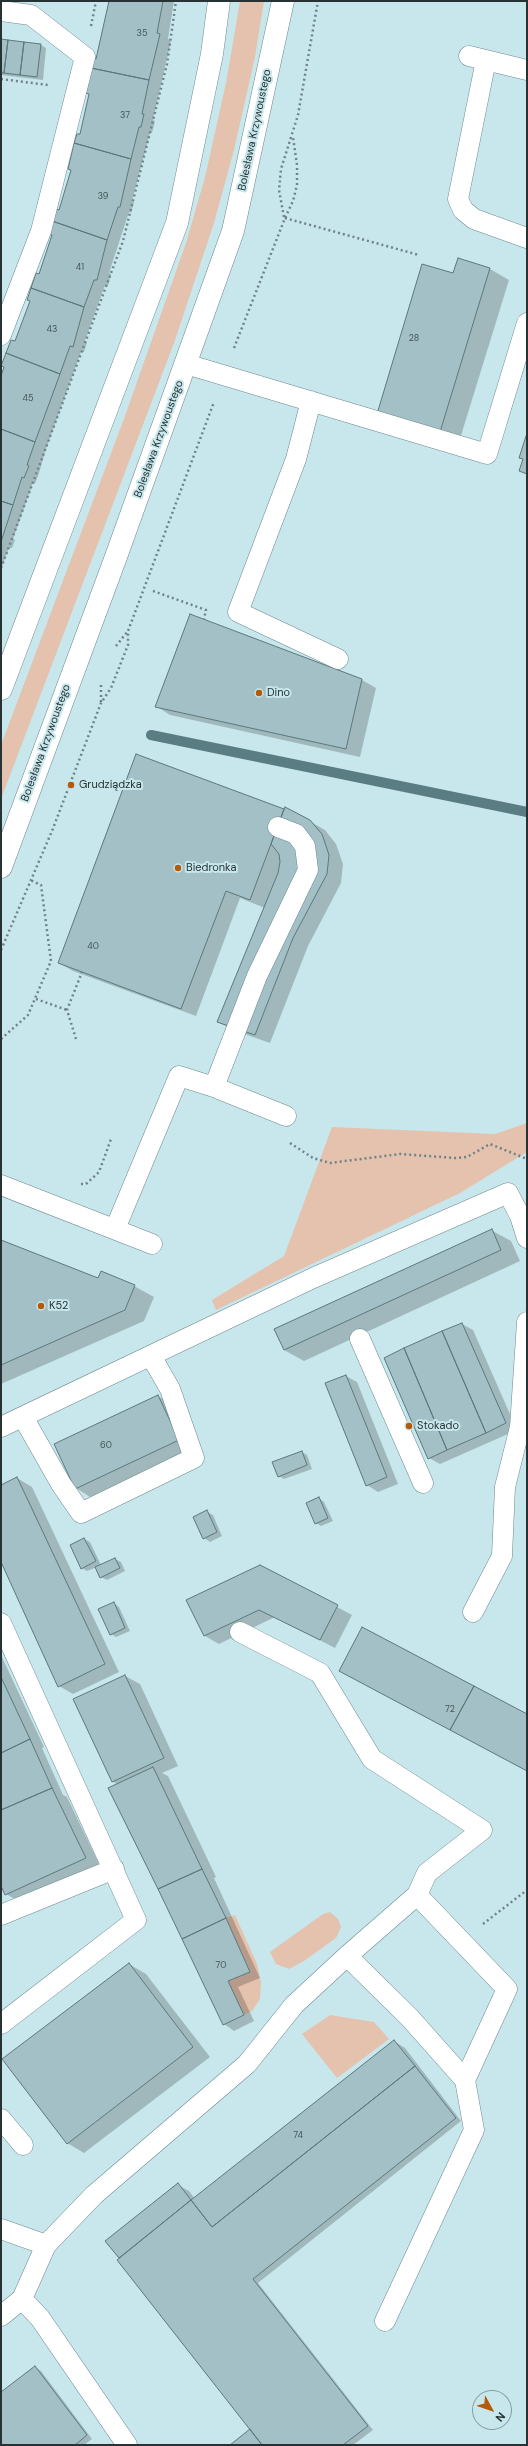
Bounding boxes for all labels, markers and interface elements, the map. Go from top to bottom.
house number: 35 [137,29,147,39]
street label: Bolesława Krzywoustego [236,68,274,192]
house number: 37 [120,111,130,121]
house number: 39 [98,192,108,202]
house number: 41 [76,263,84,273]
house number: 43 [47,325,57,335]
house number: 28 [409,334,419,344]
street label: Bolesława Krzywoustego [132,379,186,499]
house number: 45 [23,394,33,404]
street label: Bolesława Krzywoustego [19,683,73,803]
place label: Dino [267,686,290,700]
marker: Dino [254,688,264,698]
place label: Grudziądzka [79,778,142,792]
marker: Grudziądzka [66,780,76,790]
place label: Biedronka [186,861,237,875]
marker: Biedronka [173,863,183,873]
house number: 40 [87,942,99,952]
place label: K52 [49,1299,68,1313]
marker: K52 [36,1301,46,1311]
place label: Stokado [417,1419,459,1433]
marker: Stokado [404,1421,414,1431]
house number: 60 [100,1441,112,1451]
house number: 72 [445,1705,455,1715]
house number: 70 [216,1961,226,1971]
house number: 74 [293,2131,303,2141]
north arrow [472,2390,512,2430]
text: N [492,2409,508,2425]

